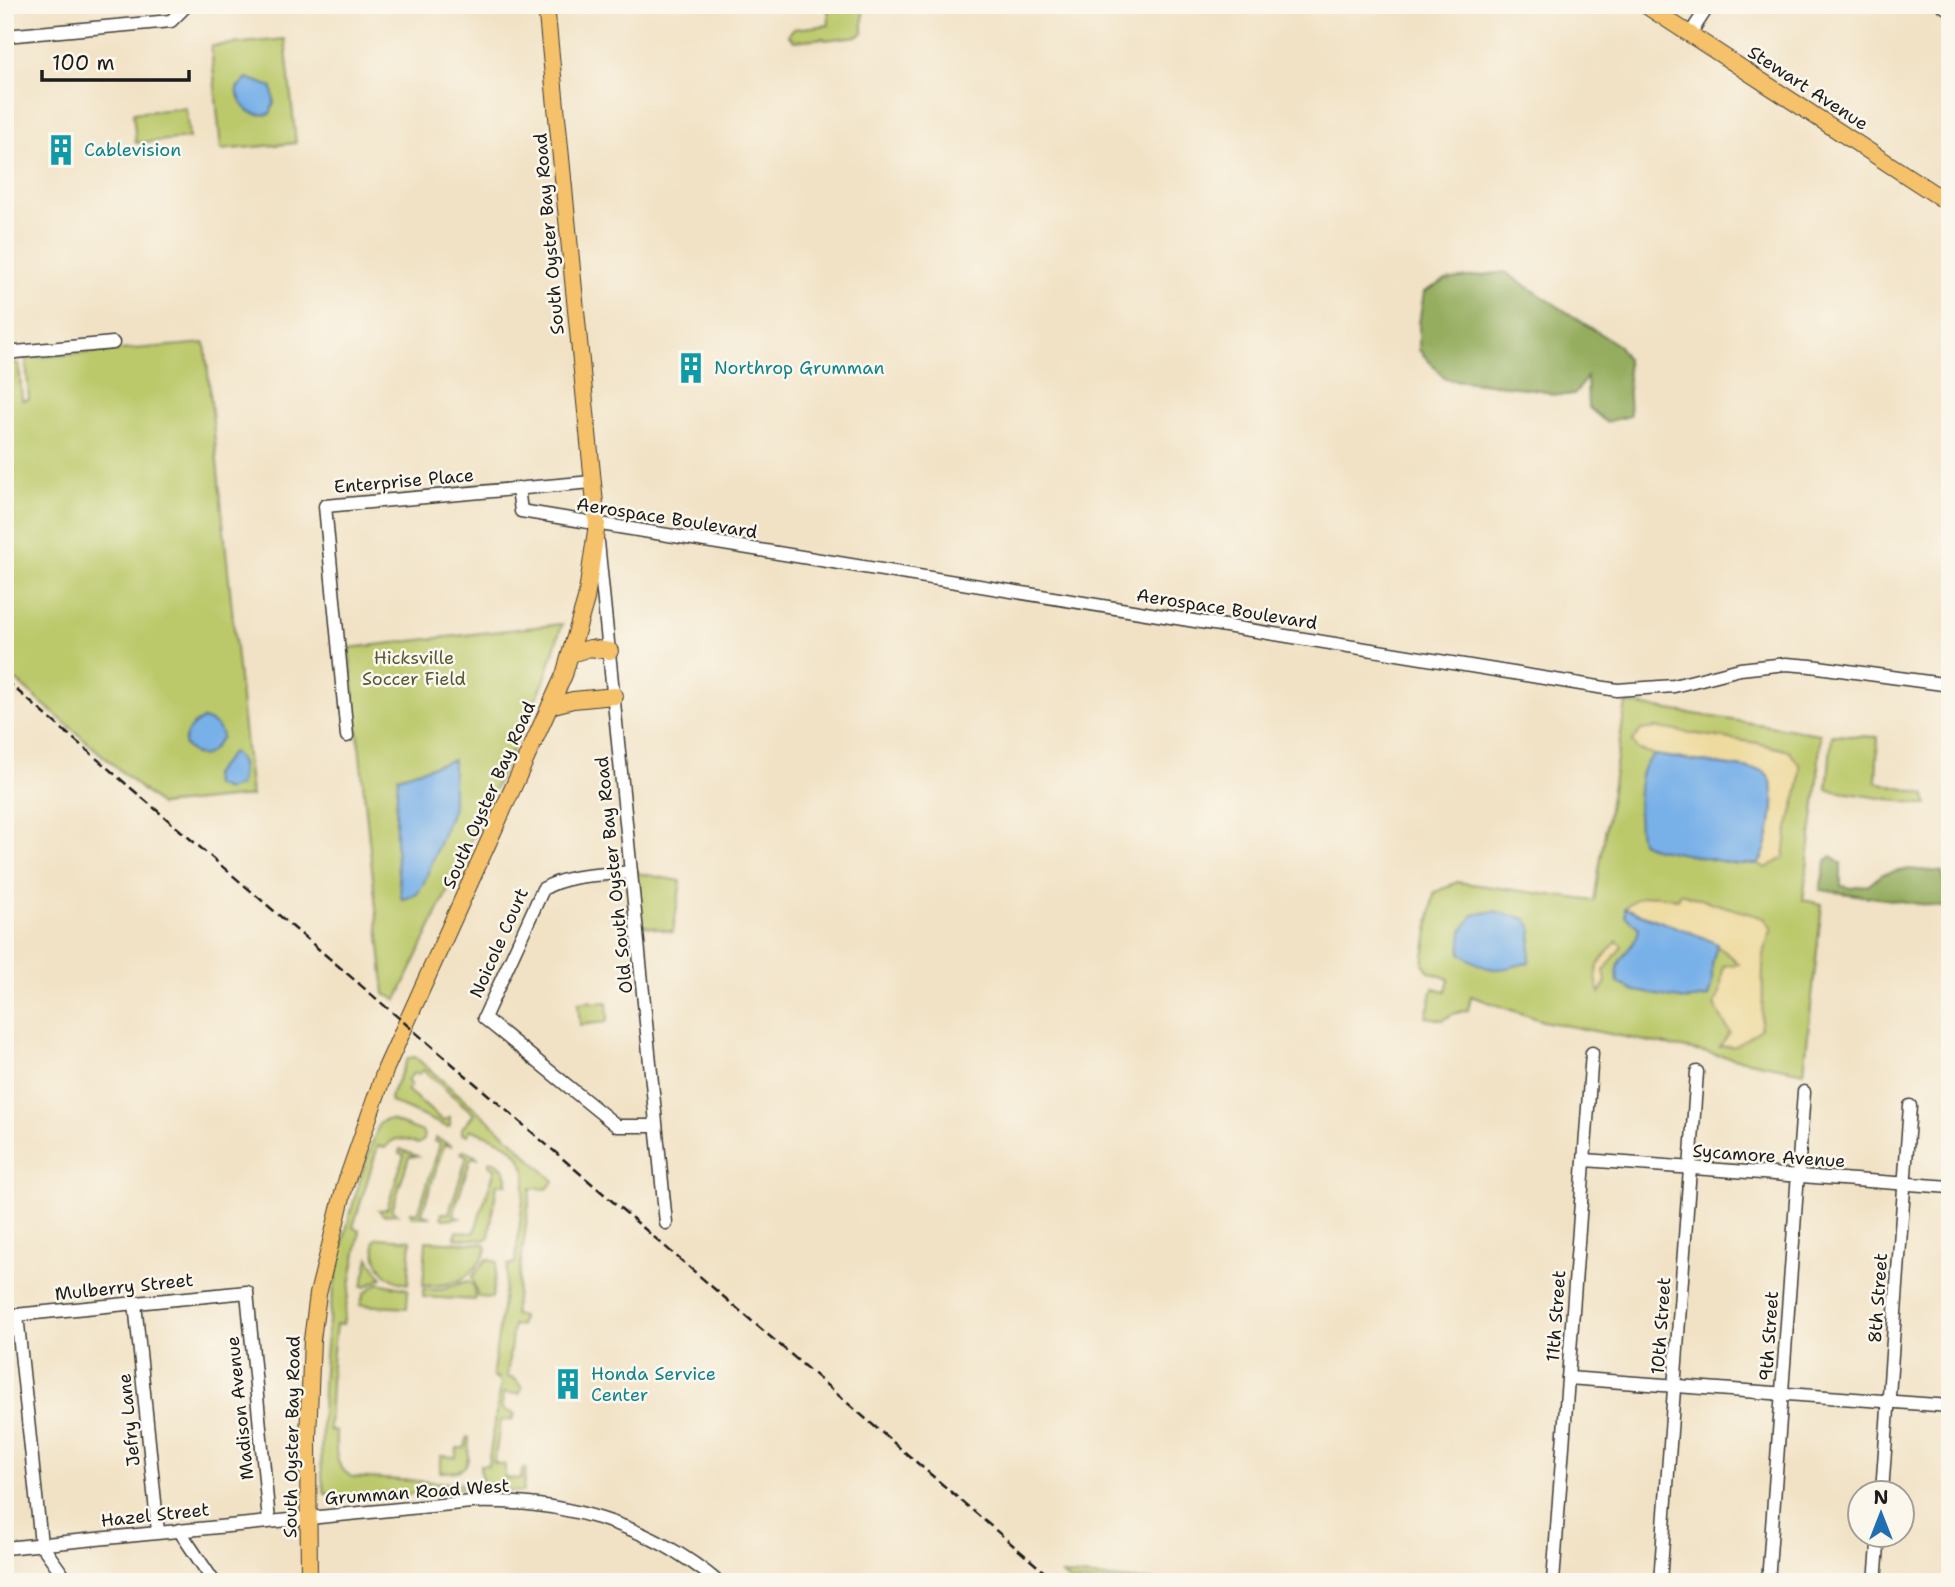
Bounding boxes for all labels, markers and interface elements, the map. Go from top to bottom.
scale bar [42,38,189,82]
street label: Stewart Avenue [1743,40,1873,136]
text: 100 m [52,49,115,77]
street label: South Oyster Bay Road [528,132,570,336]
building icon: Cablevision [44,133,78,167]
place label: Cablevision [84,138,181,162]
building icon: Northrop Grumman [674,351,708,385]
place label: Northrop Grumman [714,356,884,380]
street label: Enterprise Place [333,463,475,499]
street label: Aerospace Boulevard [575,492,759,544]
street label: Aerospace Boulevard [1135,583,1319,635]
park label: Hicksville Soccer Field [362,646,466,691]
street label: South Oyster Bay Road [437,698,541,892]
street label: Old South Oyster Bay Road [590,755,638,995]
street label: Noicole Court [464,884,534,1002]
street label: Sycamore Avenue [1692,1139,1846,1173]
street label: 8th Street [1863,1252,1893,1344]
street label: Mulberry Street [54,1268,194,1306]
street label: 11th Street [1541,1269,1571,1363]
street label: 10th Street [1646,1276,1676,1375]
street label: 9th Street [1754,1290,1784,1382]
street label: Madison Avenue [221,1335,259,1481]
street label: South Oyster Bay Road [278,1336,306,1538]
place label: Honda Service Center [591,1362,716,1407]
building icon: Honda Service Center [551,1367,585,1401]
street label: Jefry Lane [112,1372,146,1468]
street label: Grumman Road West [324,1474,511,1510]
north arrow [1846,1478,1916,1548]
text: N [1873,1485,1889,1510]
street label: Hazel Street [100,1497,211,1533]

